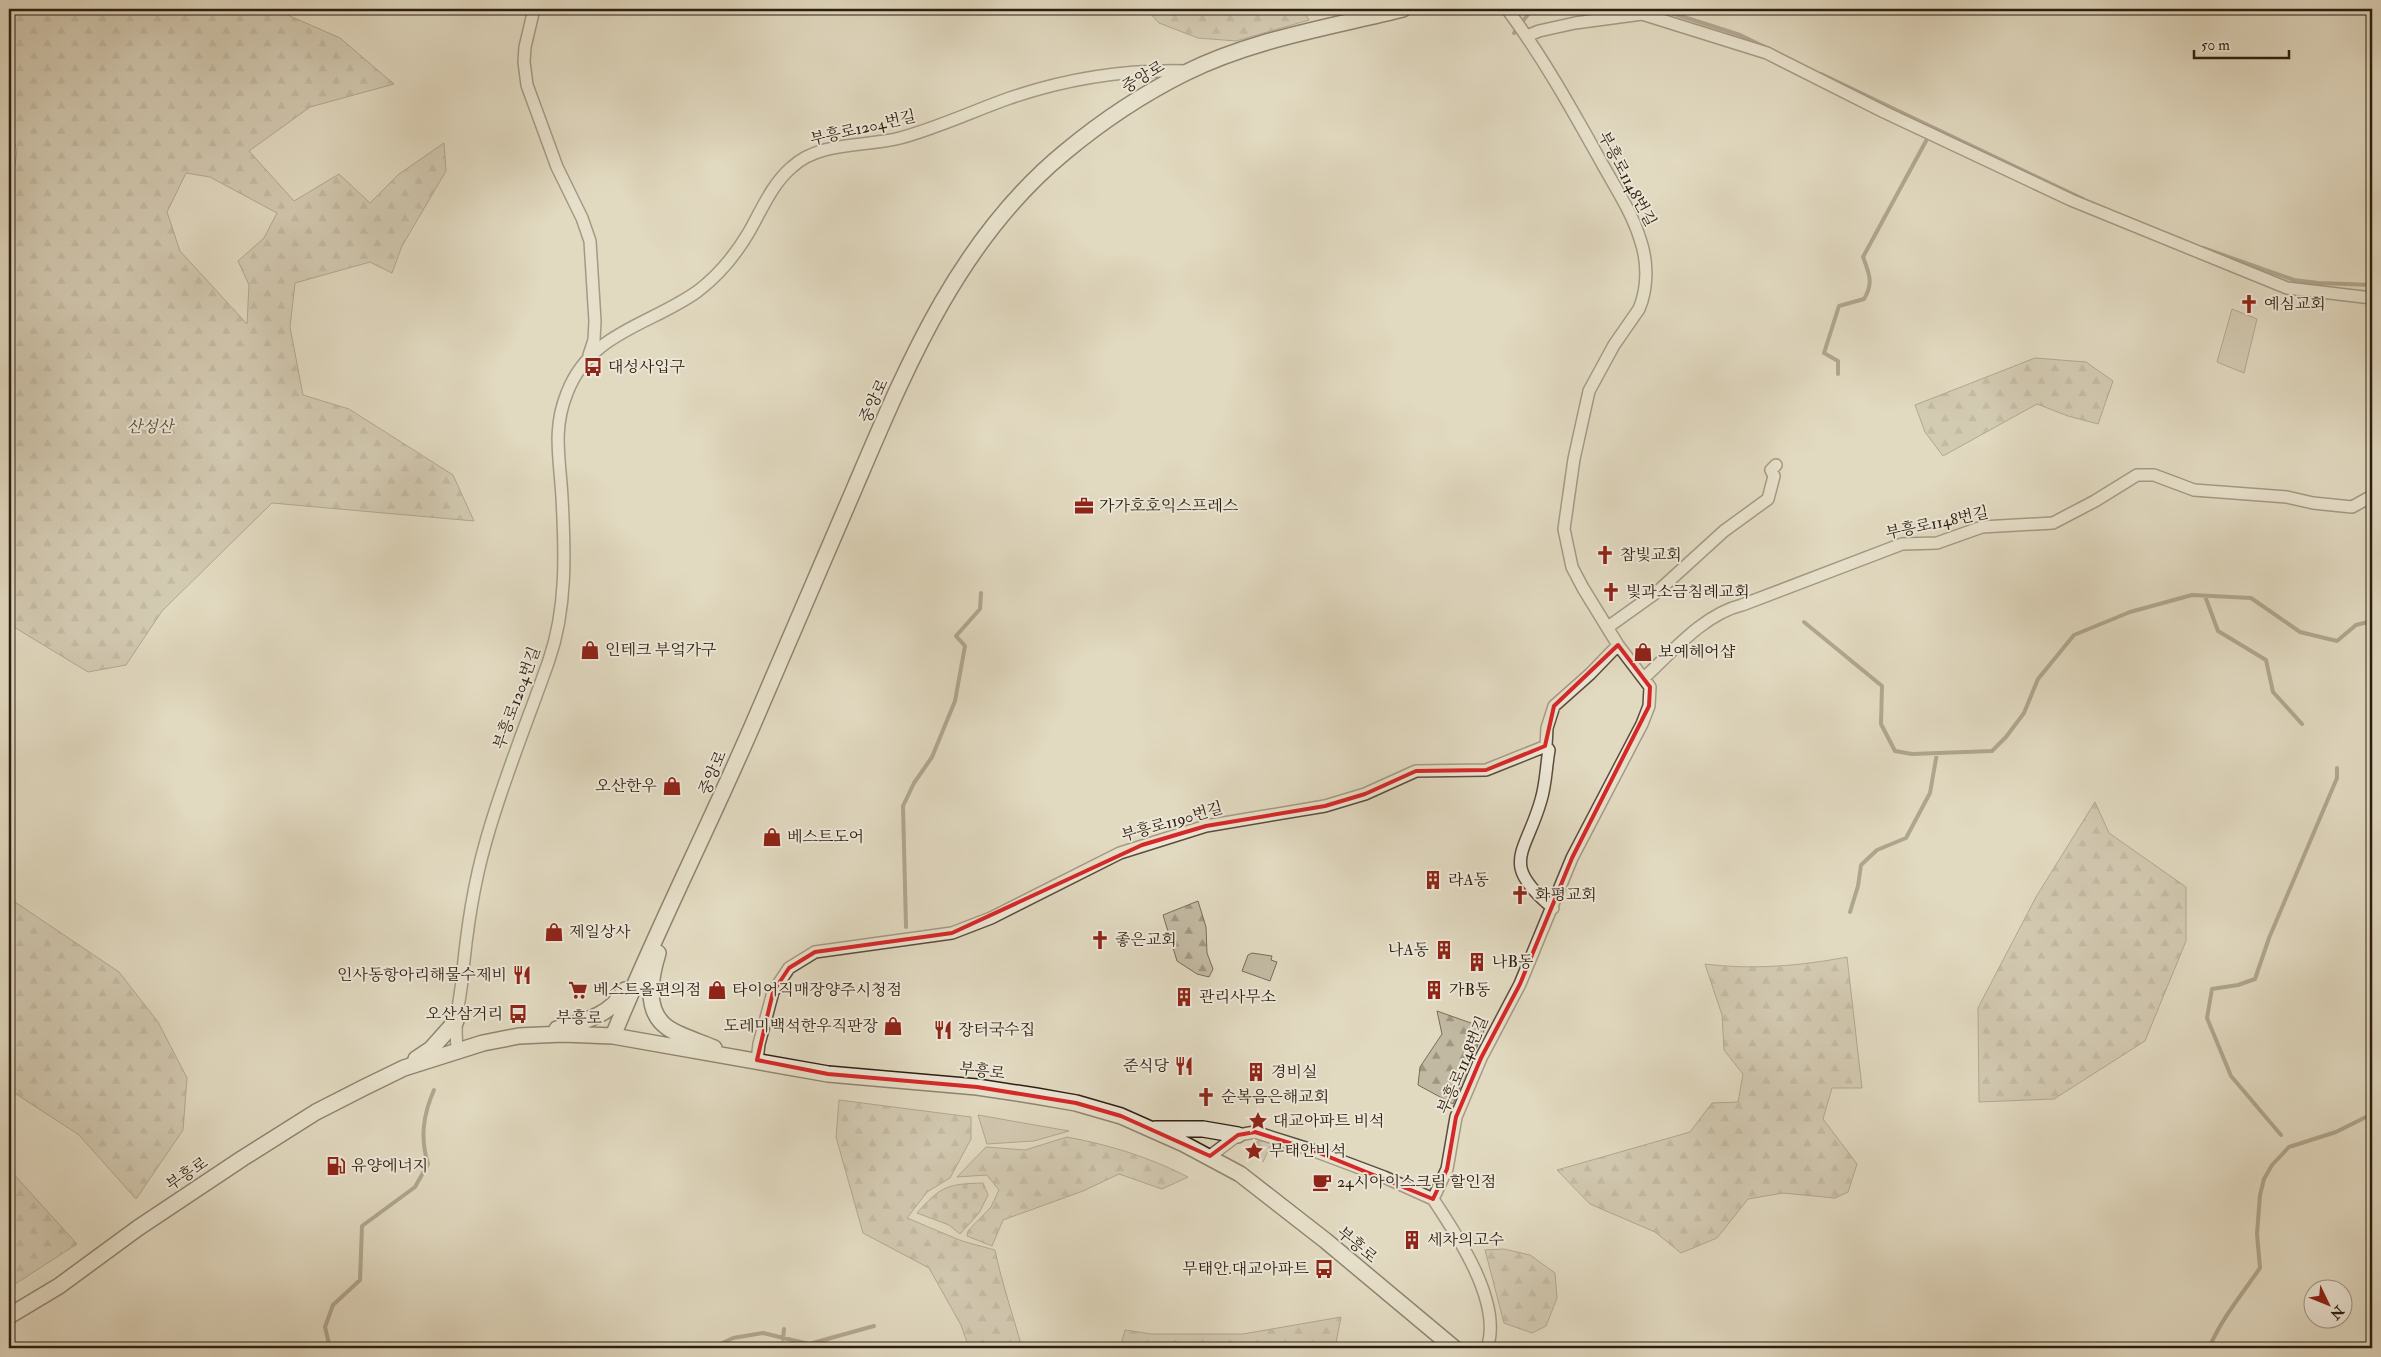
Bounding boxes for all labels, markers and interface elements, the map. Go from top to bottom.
scale bar [2194,28,2288,60]
text: 50 m [2201,36,2230,55]
street label: 중앙로 [1118,56,1168,98]
street label: 부흥로1204번길 [808,106,918,150]
street label: 부흥로1148번길 [1594,128,1660,230]
church icon: 예심교회 [2238,293,2260,315]
place label: 예심교회 [2264,294,2326,314]
bus stop icon: 대성사입구 [582,356,604,378]
place label: 대성사입구 [608,357,685,377]
street label: 중앙로 [855,375,893,426]
park label: 산성산 [127,417,176,437]
office icon: 가가호호익스프레스 [1073,495,1095,517]
place label: 가가호호익스프레스 [1099,496,1239,516]
street label: 부흥로1148번길 [1884,502,1990,544]
church icon: 참빛교회 [1594,544,1616,566]
place label: 참빛교회 [1620,545,1682,565]
church icon: 빛과소금침례교회 [1600,581,1622,603]
place label: 빛과소금침례교회 [1626,582,1750,602]
shop icon: 인테크 부엌가구 [579,639,601,661]
place label: 인테크 부엌가구 [605,640,717,660]
shop icon: 보예헤어샵 [1632,641,1654,663]
place label: 보예헤어샵 [1658,642,1736,662]
street label: 부흥로1204번길 [489,644,545,752]
street label: 중앙로 [695,747,731,798]
shop icon: 오산한우 [661,775,683,797]
place label: 오산한우 [595,776,657,796]
street label: 부흥로1190번길 [1119,798,1225,846]
shop icon: 베스트도어 [761,826,783,848]
place label: 베스트도어 [787,827,864,847]
building icon: 라A동 [1422,869,1444,891]
place label: 라A동 [1448,870,1490,890]
church icon: 화평교회 [1509,884,1531,906]
place label: 화평교회 [1535,885,1597,905]
shop icon: 제일상사 [543,921,565,943]
place label: 제일상사 [569,922,631,942]
church icon: 좋은교회 [1089,929,1111,951]
place label: 좋은교회 [1115,930,1177,950]
building icon: 나A동 [1433,939,1455,961]
place label: 나A동 [1388,940,1430,960]
building icon: 나B동 [1466,951,1488,973]
place label: 나B동 [1492,952,1534,972]
restaurant icon: 인사동항아리해물수제비 [511,964,533,986]
place label: 인사동항아리해물수제비 [337,965,507,985]
supermarket icon: 베스트올편의점 [567,979,589,1001]
shop icon: 타이어직매장양주시청점 [706,979,728,1001]
building icon: 가B동 [1423,979,1445,1001]
place label: 베스트올편의점 [593,980,701,1000]
place label: 타이어직매장양주시청점 [732,980,902,1000]
place label: 가B동 [1449,980,1491,1000]
building icon: 관리사무소 [1173,986,1195,1008]
place label: 관리사무소 [1199,987,1276,1007]
bus stop icon: 오산삼거리 [507,1003,529,1025]
place label: 오산삼거리 [426,1004,503,1024]
street label: 부흥로 [556,1008,603,1028]
street label: 부흥로1148번길 [1433,1013,1493,1117]
shop icon: 도레미백석한우직판장 [882,1015,904,1037]
place label: 도레미백석한우직판장 [723,1016,879,1036]
restaurant icon: 장터국수집 [932,1019,954,1041]
place label: 장터국수집 [958,1020,1035,1040]
restaurant icon: 준식당 [1173,1055,1195,1077]
place label: 준식당 [1123,1056,1170,1076]
street label: 부흥로 [958,1058,1007,1084]
building icon: 경비실 [1245,1061,1267,1083]
place label: 경비실 [1271,1062,1317,1082]
church icon: 순복음은해교회 [1195,1086,1217,1108]
place label: 순복음은해교회 [1221,1087,1329,1107]
place icon: 대교아파트 비석 [1247,1110,1269,1132]
place label: 대교아파트 비석 [1273,1111,1385,1131]
place icon: 무태안비석 [1243,1140,1265,1162]
place label: 무태안비석 [1269,1141,1346,1161]
street label: 부흥로 [162,1152,212,1195]
fuel station icon: 유양에너지 [325,1155,347,1177]
place label: 유양에너지 [351,1156,428,1176]
cafe icon: 24시아이스크림 할인점 [1311,1171,1333,1193]
place label: 24시아이스크림 할인점 [1337,1172,1496,1192]
street label: 부흥로 [1333,1222,1382,1268]
building icon: 세차의고수 [1401,1229,1423,1251]
place label: 세차의고수 [1427,1230,1504,1250]
bus stop icon: 무태안.대교아파트 [1313,1258,1335,1280]
place label: 무태안.대교아파트 [1182,1259,1310,1279]
north arrow [2304,1280,2354,1330]
text: N [2326,1301,2348,1323]

